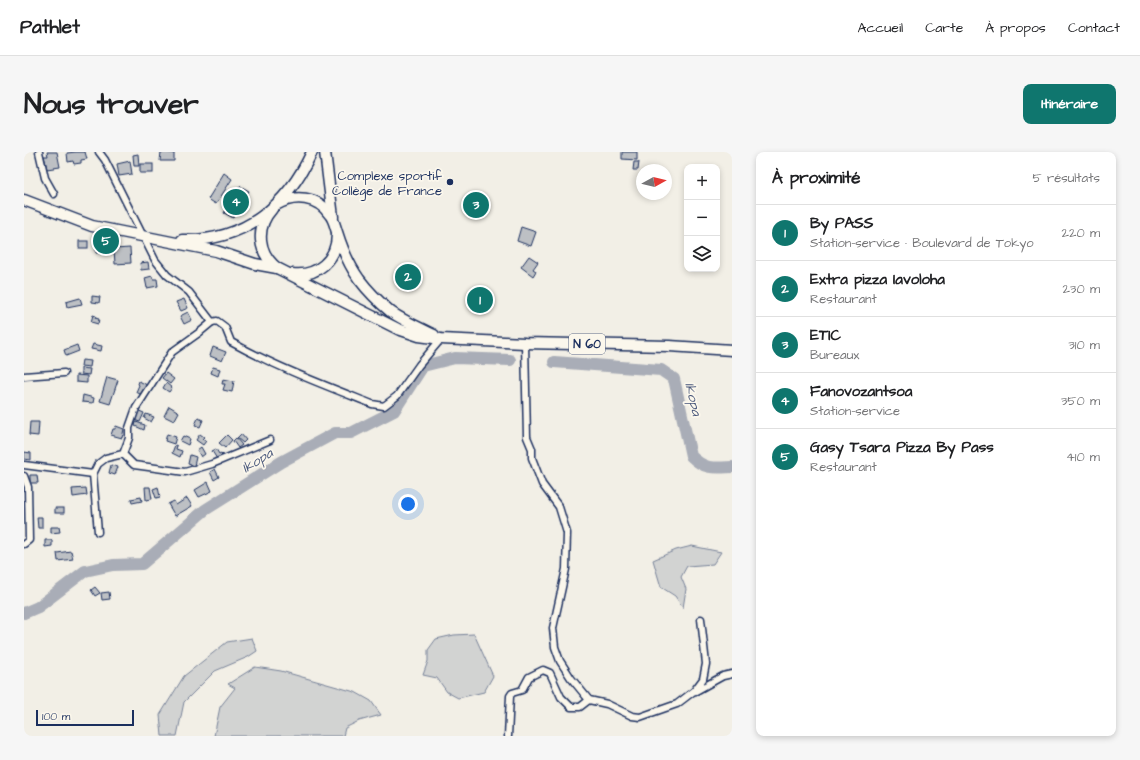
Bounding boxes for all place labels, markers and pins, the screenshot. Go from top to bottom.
place label: Complexe sportif Collège de France [332,167,442,201]
marker: Complexe sportif Collège de France [445,177,455,187]
pin: 4 [223,187,249,217]
pin: 3 [463,190,489,220]
pin: 5 [93,226,119,256]
pin: 2 [395,262,421,292]
pin: 1 [467,285,493,315]

